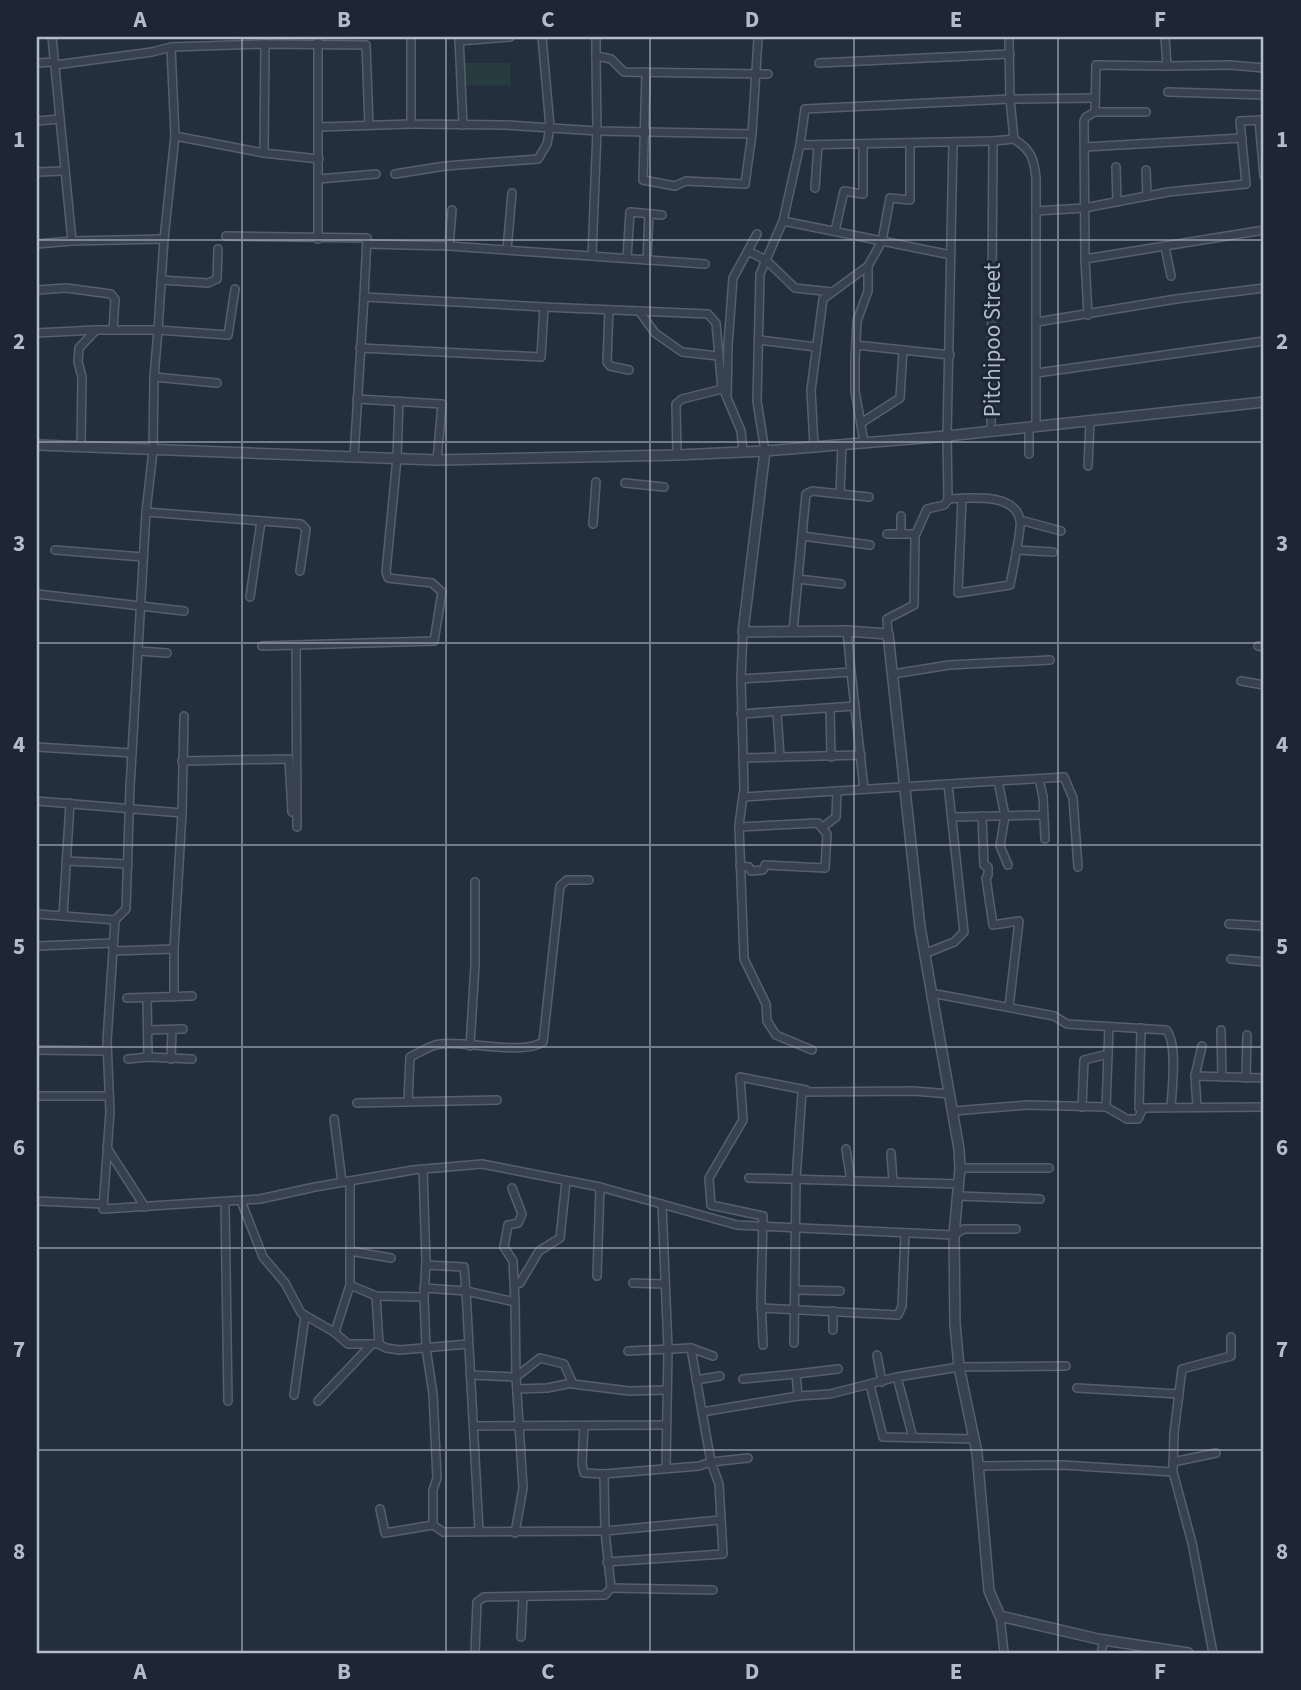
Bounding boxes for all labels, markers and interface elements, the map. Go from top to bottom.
text: A [132,3,147,36]
text: B [337,3,351,36]
text: C [541,3,555,36]
text: D [745,3,759,36]
text: E [950,3,962,36]
text: F [1154,3,1166,36]
text: 1 [13,123,25,156]
text: 1 [1276,123,1288,156]
street label: Pitchipoo Street [976,262,1009,417]
text: 2 [13,325,25,358]
text: 2 [1276,325,1288,358]
text: 3 [13,527,25,560]
text: 3 [1276,527,1288,560]
text: 4 [13,728,25,761]
text: 4 [1276,728,1288,761]
text: 5 [13,930,25,963]
text: 5 [1276,930,1288,963]
text: 6 [13,1131,25,1164]
text: 6 [1276,1131,1288,1164]
text: 7 [13,1333,25,1366]
text: 7 [1276,1333,1288,1366]
text: 8 [13,1535,25,1568]
text: 8 [1276,1535,1288,1568]
text: A [132,1655,147,1688]
text: B [337,1655,351,1688]
text: C [541,1655,555,1688]
text: D [745,1655,759,1688]
text: E [950,1655,962,1688]
text: F [1154,1655,1166,1688]

